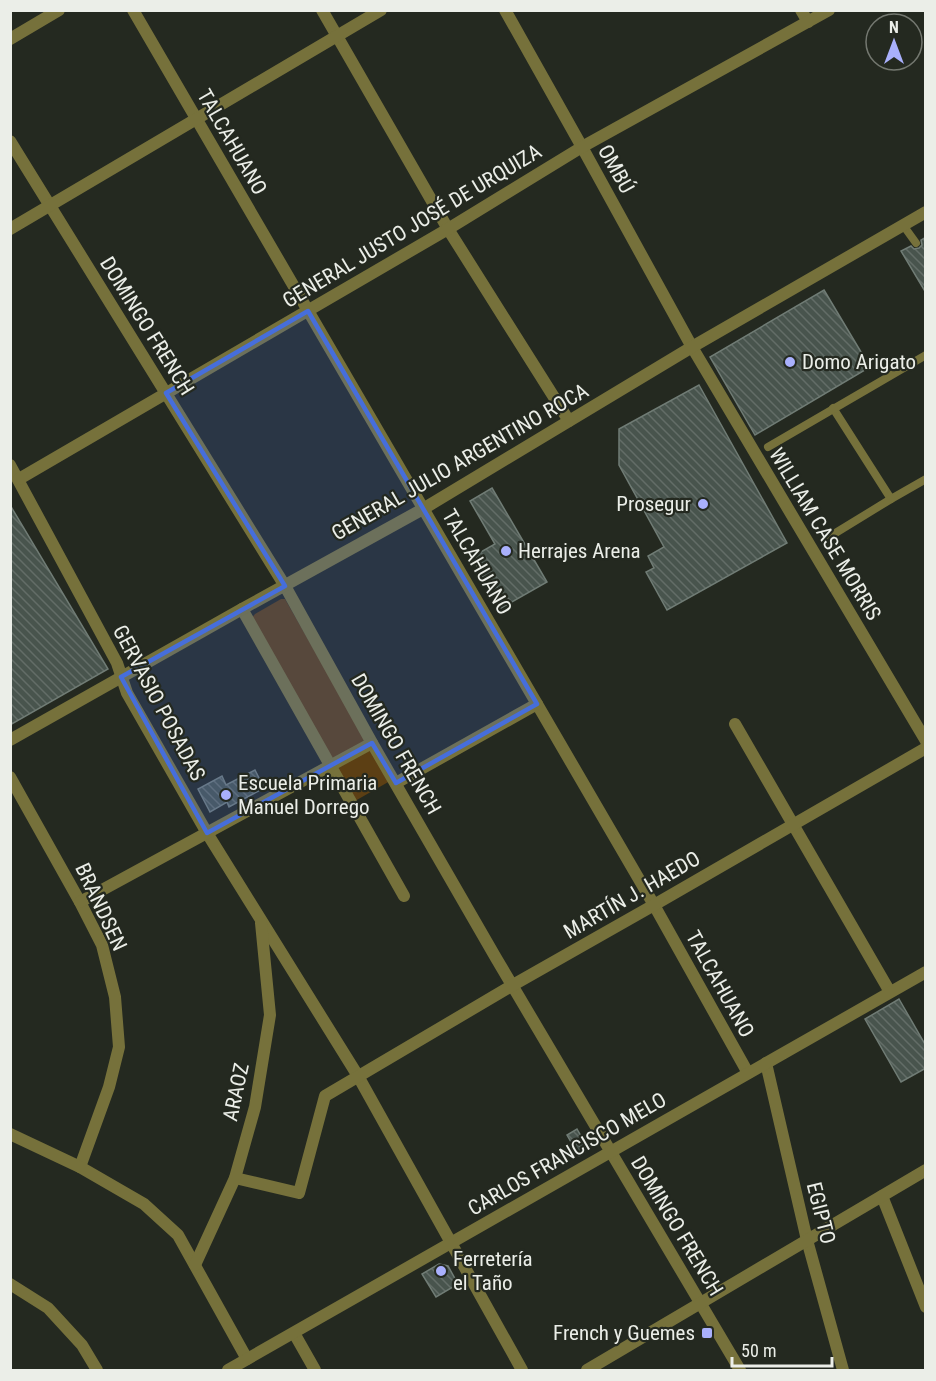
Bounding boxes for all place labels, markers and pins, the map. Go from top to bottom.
place label: Domo Arigato [802,350,916,374]
marker: Domo Arigato [783,355,797,369]
place label: Prosegur [616,492,691,516]
marker: Prosegur [696,497,710,511]
place label: Herrajes Arena [518,539,641,563]
marker: Herrajes Arena [499,544,513,558]
place label: Escuela Primaria Manuel Dorrego [238,771,377,819]
marker: Escuela Primaria Manuel Dorrego [219,788,233,802]
place label: Ferretería el Taño [453,1247,533,1295]
marker: Ferretería el Taño [434,1264,448,1278]
place label: French y Guemes [553,1321,695,1345]
marker: French y Guemes [700,1326,714,1340]

